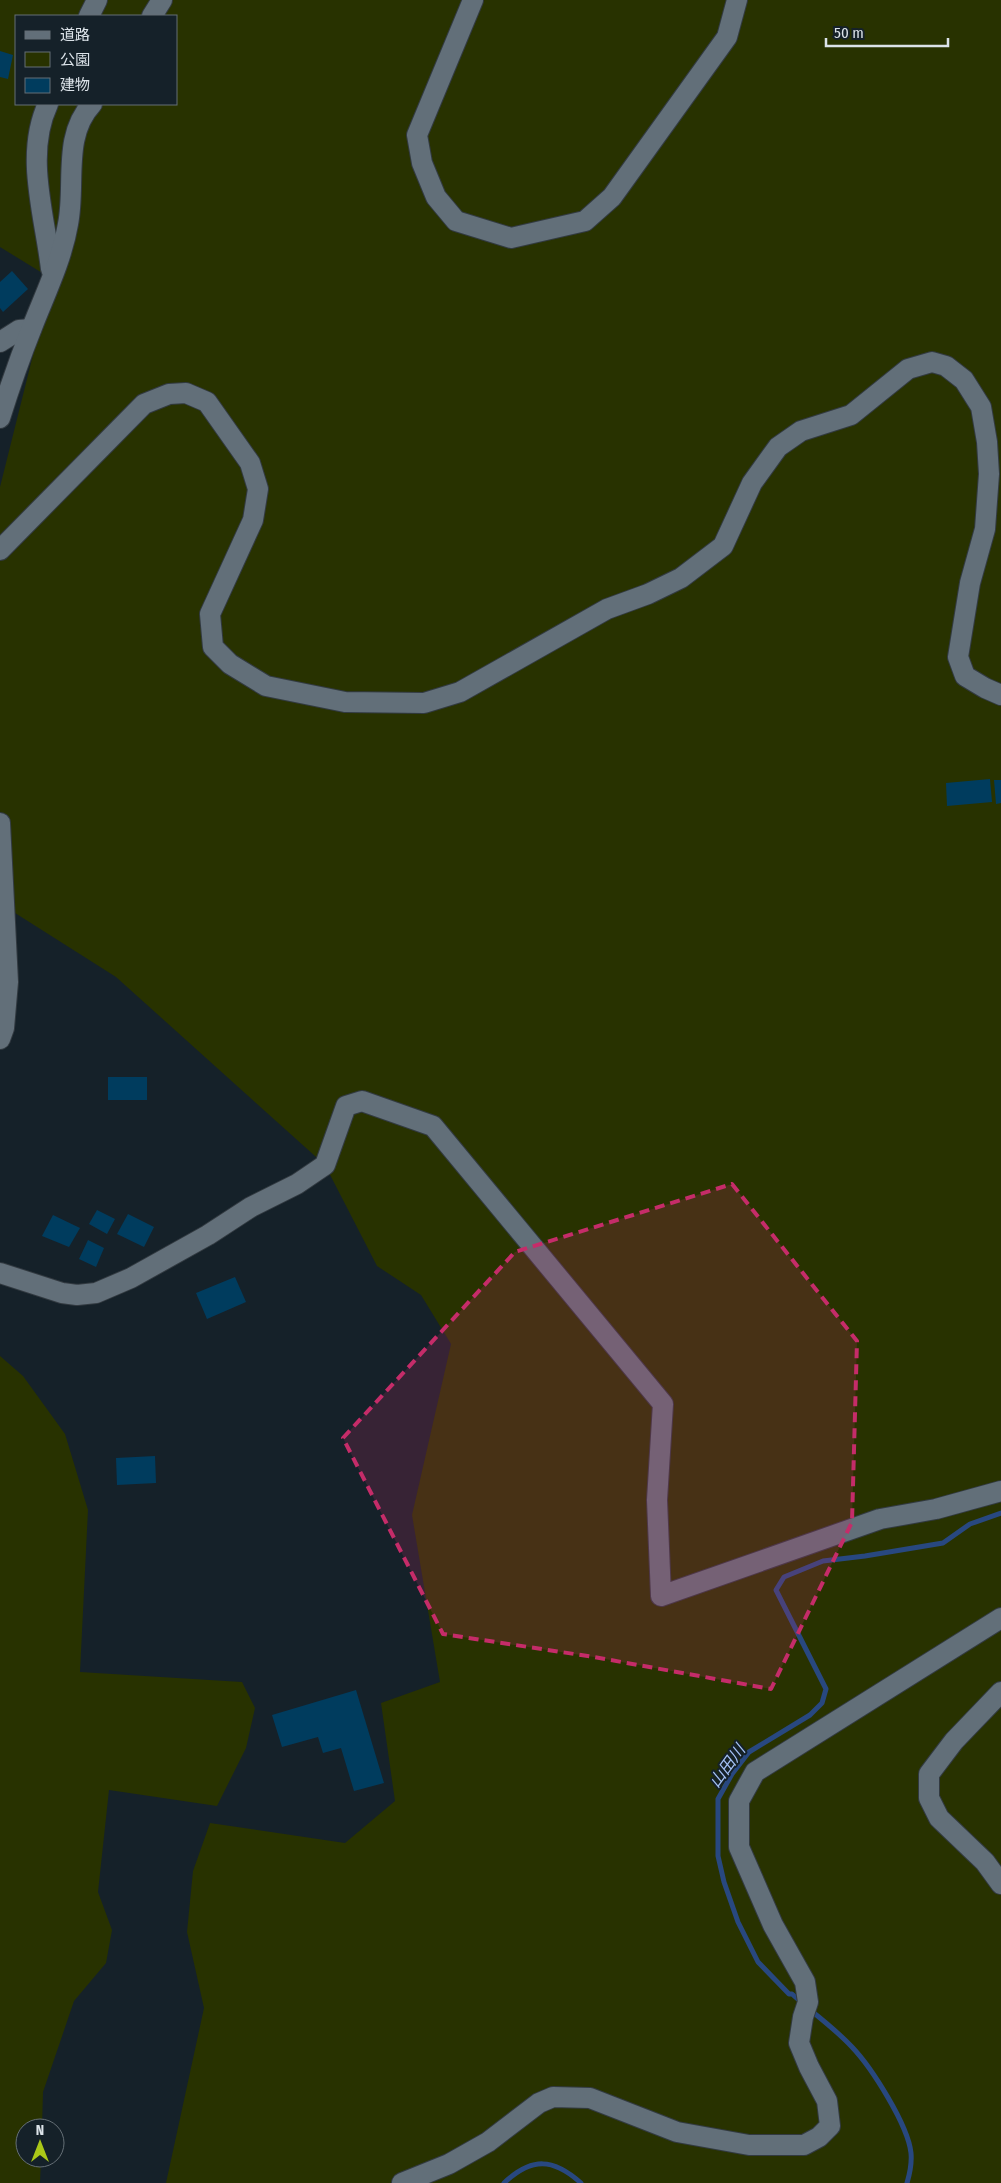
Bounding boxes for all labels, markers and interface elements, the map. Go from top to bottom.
legend [15,15,178,105]
scale bar [826,15,948,47]
text: 50 m [834,24,864,42]
text: 道路 [60,26,90,44]
text: 公園 [60,51,90,69]
text: 建物 [60,76,90,94]
water label: 山田川 [705,1739,750,1791]
north arrow [15,2118,65,2168]
text: N [36,2122,44,2139]

